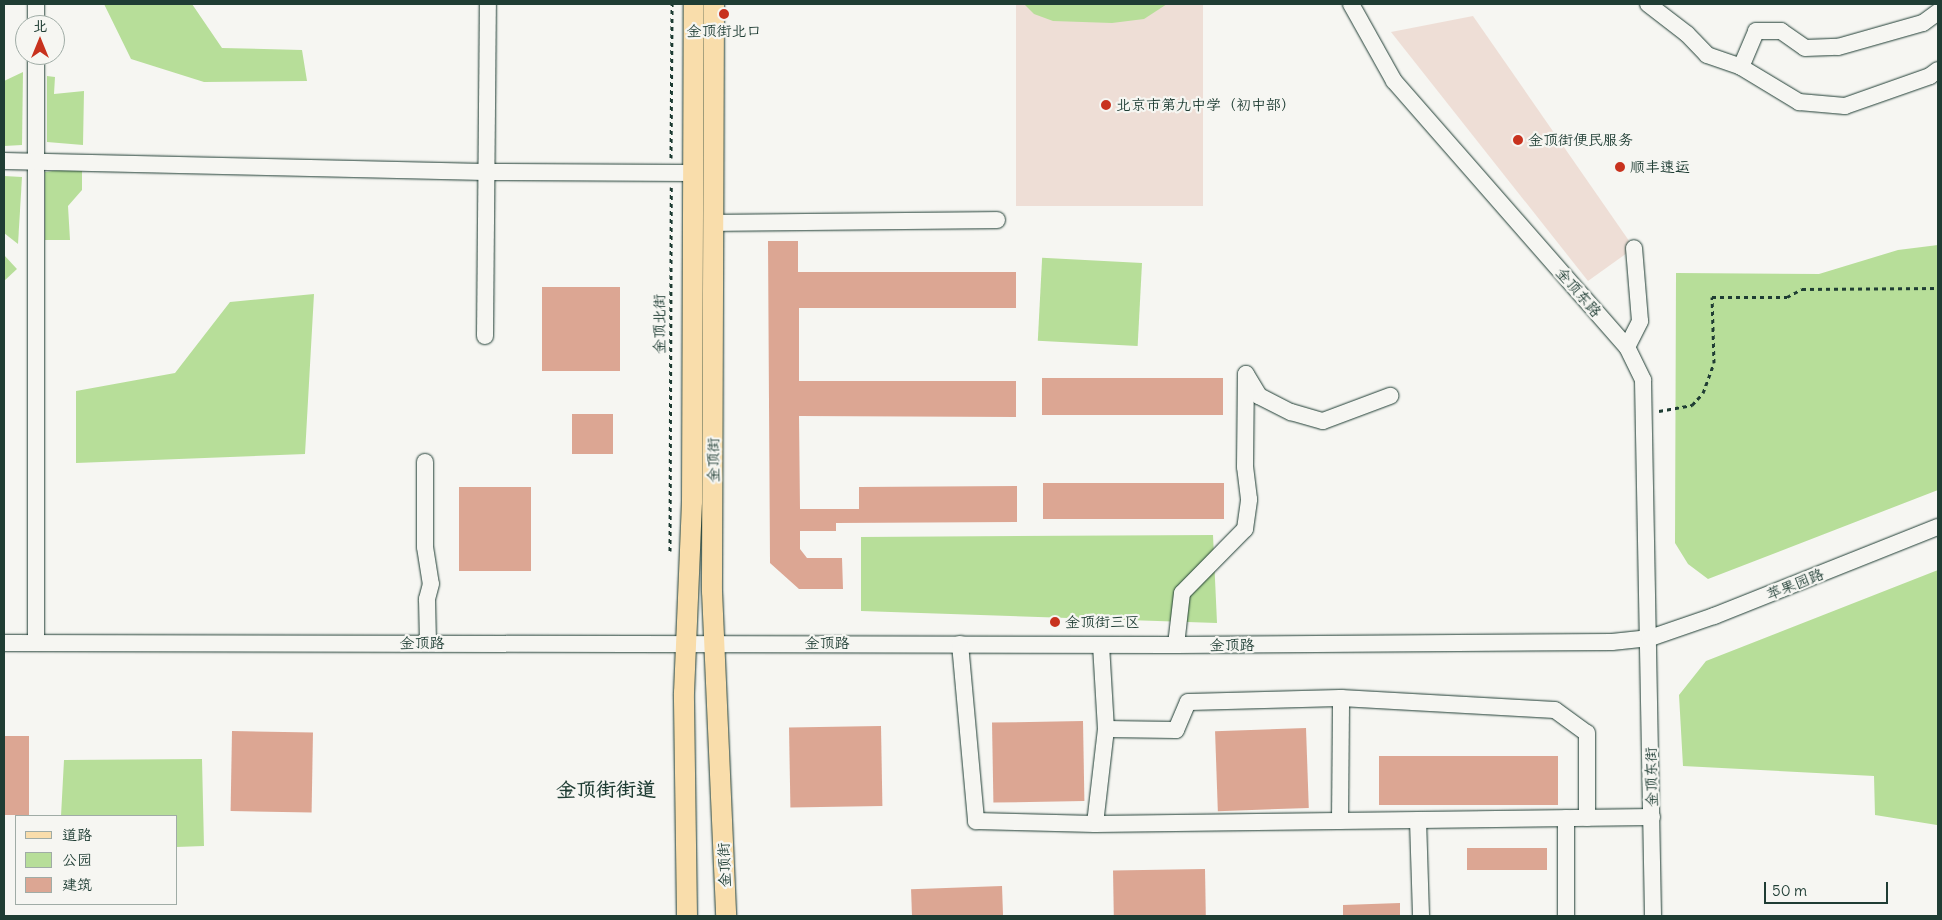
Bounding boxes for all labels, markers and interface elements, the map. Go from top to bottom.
marker: 金顶街北口 [718,8,730,20]
north arrow [15,15,65,65]
text: 北 [33,17,47,35]
place label: 金顶街北口 [687,22,761,40]
place label: 北京市第九中学（初中部） [1116,96,1296,114]
marker: 北京市第九中学（初中部） [1100,99,1112,111]
place label: 金顶街便民服务 [1528,131,1633,149]
marker: 金顶街便民服务 [1512,134,1524,146]
place label: 顺丰速运 [1630,158,1690,176]
marker: 顺丰速运 [1614,161,1626,173]
street label: 金顶东路 [1553,263,1605,321]
street label: 金顶北街 [650,294,668,354]
street label: 金顶街 [704,438,722,482]
street label: 苹果园路 [1764,564,1826,604]
place label: 金顶街三区 [1065,613,1140,631]
marker: 金顶街三区 [1049,616,1061,628]
street label: 金顶路 [400,634,444,652]
street label: 金顶路 [805,634,849,652]
street label: 金顶路 [1210,636,1254,654]
street label: 金顶东街 [1641,747,1661,807]
district label: 金顶街街道 [556,776,656,800]
legend [15,815,178,905]
text: 道路 [62,825,92,844]
street label: 金顶街 [714,842,734,888]
text: 公园 [62,850,92,869]
scale bar [1767,872,1891,904]
text: 建筑 [62,875,92,894]
text: 50 m [1772,881,1807,900]

